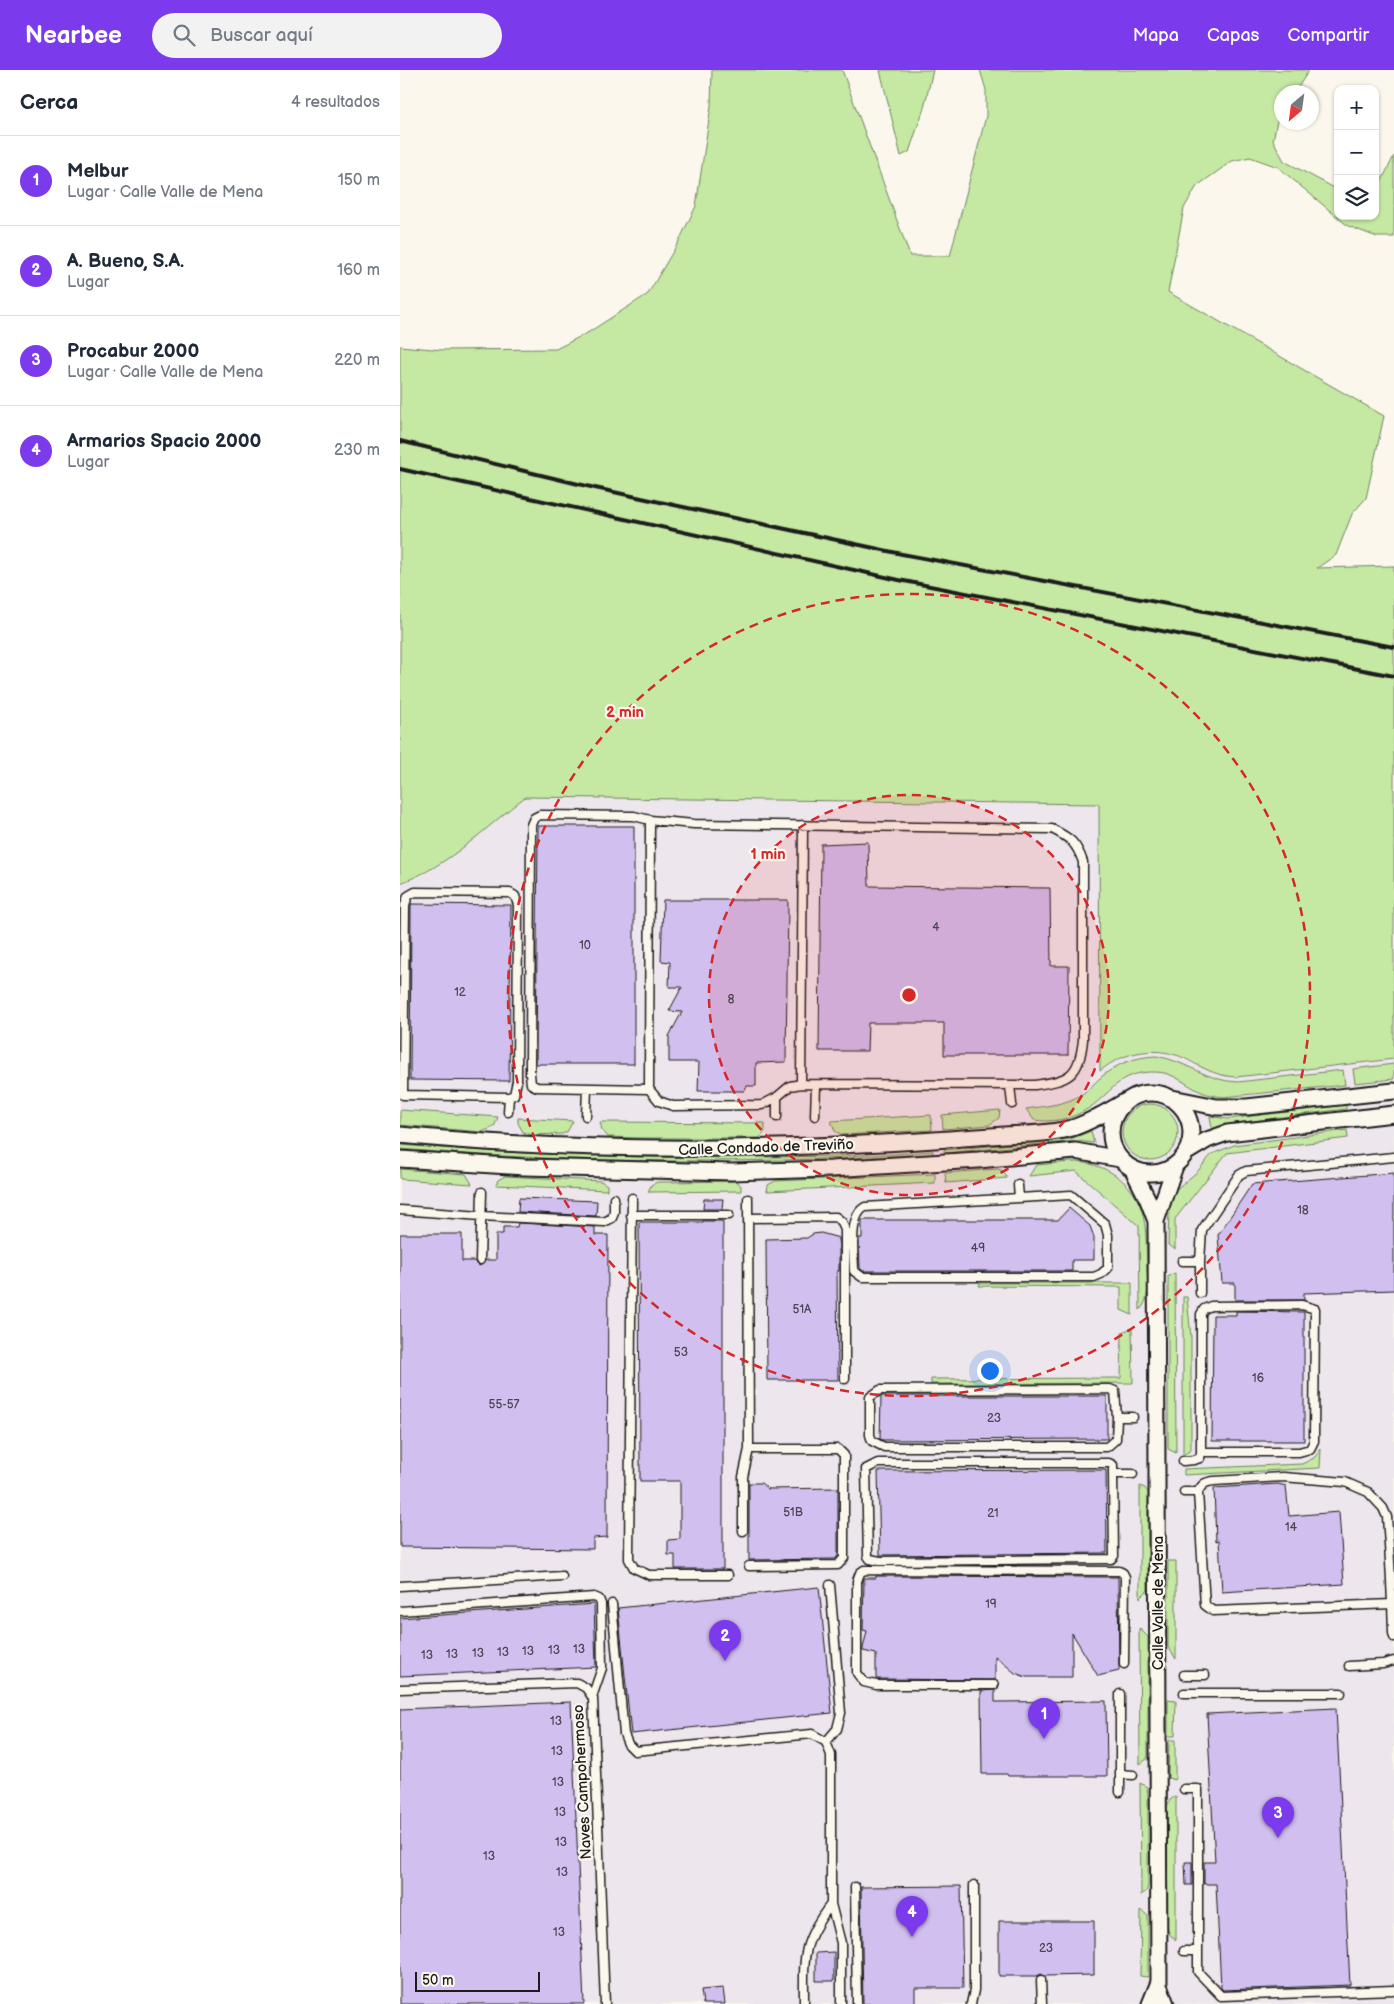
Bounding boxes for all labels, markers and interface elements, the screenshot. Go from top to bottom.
search box [152,13,502,58]
text: Nearbee [25,21,122,50]
icon: search [170,21,198,49]
text: Buscar aquí [210,24,313,47]
text: Mapa [1133,25,1179,46]
text: Capas [1207,25,1260,46]
text: Compartir [1288,25,1369,46]
north arrow [1274,85,1319,130]
map controls [1334,85,1379,220]
button: + [1334,85,1379,130]
text: Cerca [20,90,78,115]
text: 4 resultados [291,93,380,112]
button: − [1334,130,1379,175]
text: Melbur [67,160,128,183]
text: 1 [33,171,39,190]
text: 150 m [338,171,380,190]
button: layers [1334,175,1379,220]
text: Lugar · Calle Valle de Mena [67,183,263,202]
text: A. Bueno, S.A. [67,250,184,273]
text: 2 [31,261,41,280]
text: 160 m [337,261,380,280]
text: Lugar [67,273,109,292]
text: Procabur 2000 [67,340,199,363]
text: 3 [31,351,41,370]
text: 220 m [334,351,380,370]
text: Lugar · Calle Valle de Mena [67,363,263,382]
text: Armarios Spacio 2000 [67,430,261,453]
text: 4 [31,441,41,460]
text: 230 m [334,441,380,460]
text: Lugar [67,453,109,472]
text: 2 min [606,703,644,722]
text: 1 min [750,845,786,864]
house number: 4 [932,920,940,935]
house number: 10 [579,938,591,953]
house number: 12 [454,985,466,1000]
centre of rings [900,986,918,1004]
house number: 8 [728,992,735,1007]
street label: Calle Condado de Treviño [678,1135,854,1160]
house number: 18 [1297,1203,1309,1218]
house number: 49 [971,1241,985,1256]
house number: 51A [793,1302,812,1317]
house number: 53 [674,1345,688,1360]
your location [977,1358,1003,1384]
house number: 16 [1252,1371,1264,1386]
house number: 55-57 [489,1397,520,1412]
house number: 23 [987,1411,1001,1426]
house number: 51B [783,1505,803,1520]
house number: 21 [987,1506,999,1521]
house number: 14 [1285,1520,1298,1535]
street label: Calle Valle de Mena [1149,1536,1168,1670]
house number: 19 [985,1597,997,1612]
pin: 2 [709,1620,741,1661]
house number: 13 [573,1642,585,1657]
house number: 13 [548,1643,560,1658]
house number: 13 [522,1644,534,1659]
house number: 13 [497,1645,509,1660]
house number: 13 [472,1646,484,1661]
house number: 13 [446,1647,458,1662]
house number: 13 [421,1648,433,1663]
pin: 1 [1028,1698,1060,1739]
street label: Naves Campohermoso [569,1704,596,1860]
house number: 13 [550,1714,562,1729]
house number: 13 [551,1744,563,1759]
house number: 13 [552,1775,564,1790]
pin: 3 [1262,1797,1294,1838]
house number: 13 [554,1805,566,1820]
house number: 13 [555,1835,567,1850]
house number: 13 [483,1849,495,1864]
house number: 13 [556,1865,568,1880]
pin: 4 [896,1896,928,1937]
house number: 13 [553,1925,565,1940]
house number: 23 [1039,1941,1053,1956]
scale bar [415,1969,540,1992]
text: 50 m [422,1972,454,1989]

